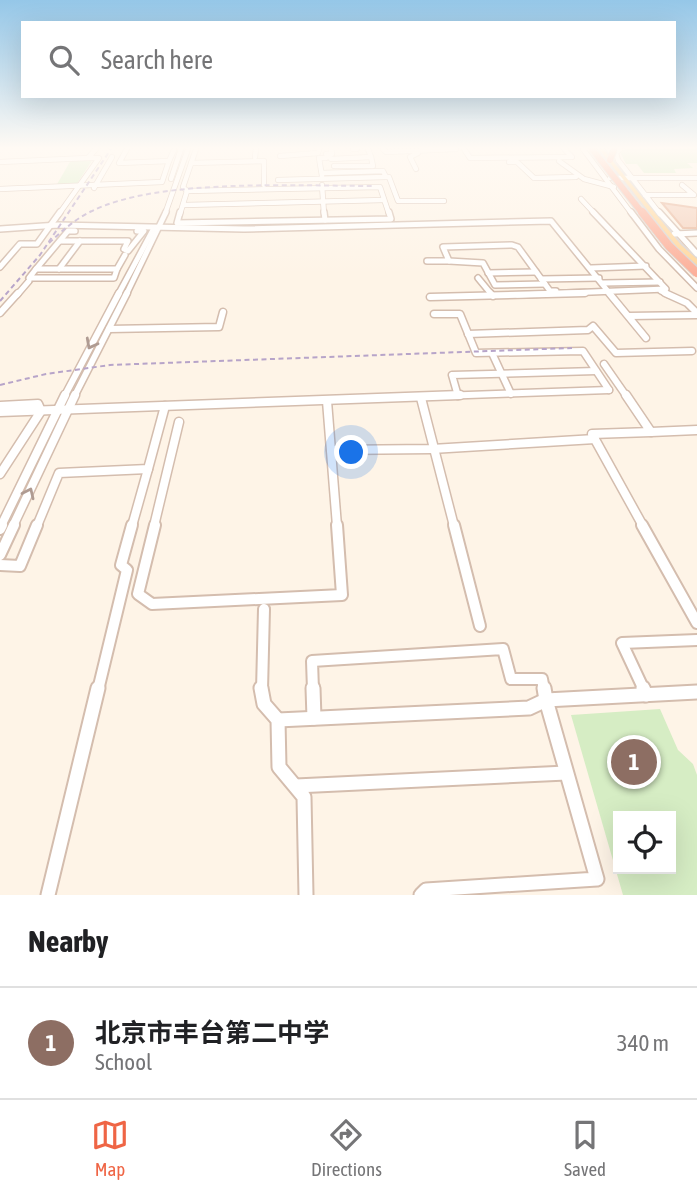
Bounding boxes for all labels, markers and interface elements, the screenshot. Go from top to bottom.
search box [21,21,676,98]
icon: search [45,41,83,79]
text: Search here [101,45,213,75]
one-way arrow [86,336,100,349]
your location [334,435,368,469]
one-way arrow [21,488,35,501]
pin: 1 [611,736,657,788]
map controls [613,811,676,874]
button: locate [613,811,676,874]
text: Nearby [28,924,108,958]
text: 北京市丰台第二中学 [95,1018,329,1048]
text: 1 [46,1030,56,1056]
text: 340 m [617,1030,669,1056]
text: School [95,1049,152,1075]
tab: Map [91,1116,129,1180]
tab: Directions [311,1116,382,1180]
tab: Saved [564,1116,606,1180]

